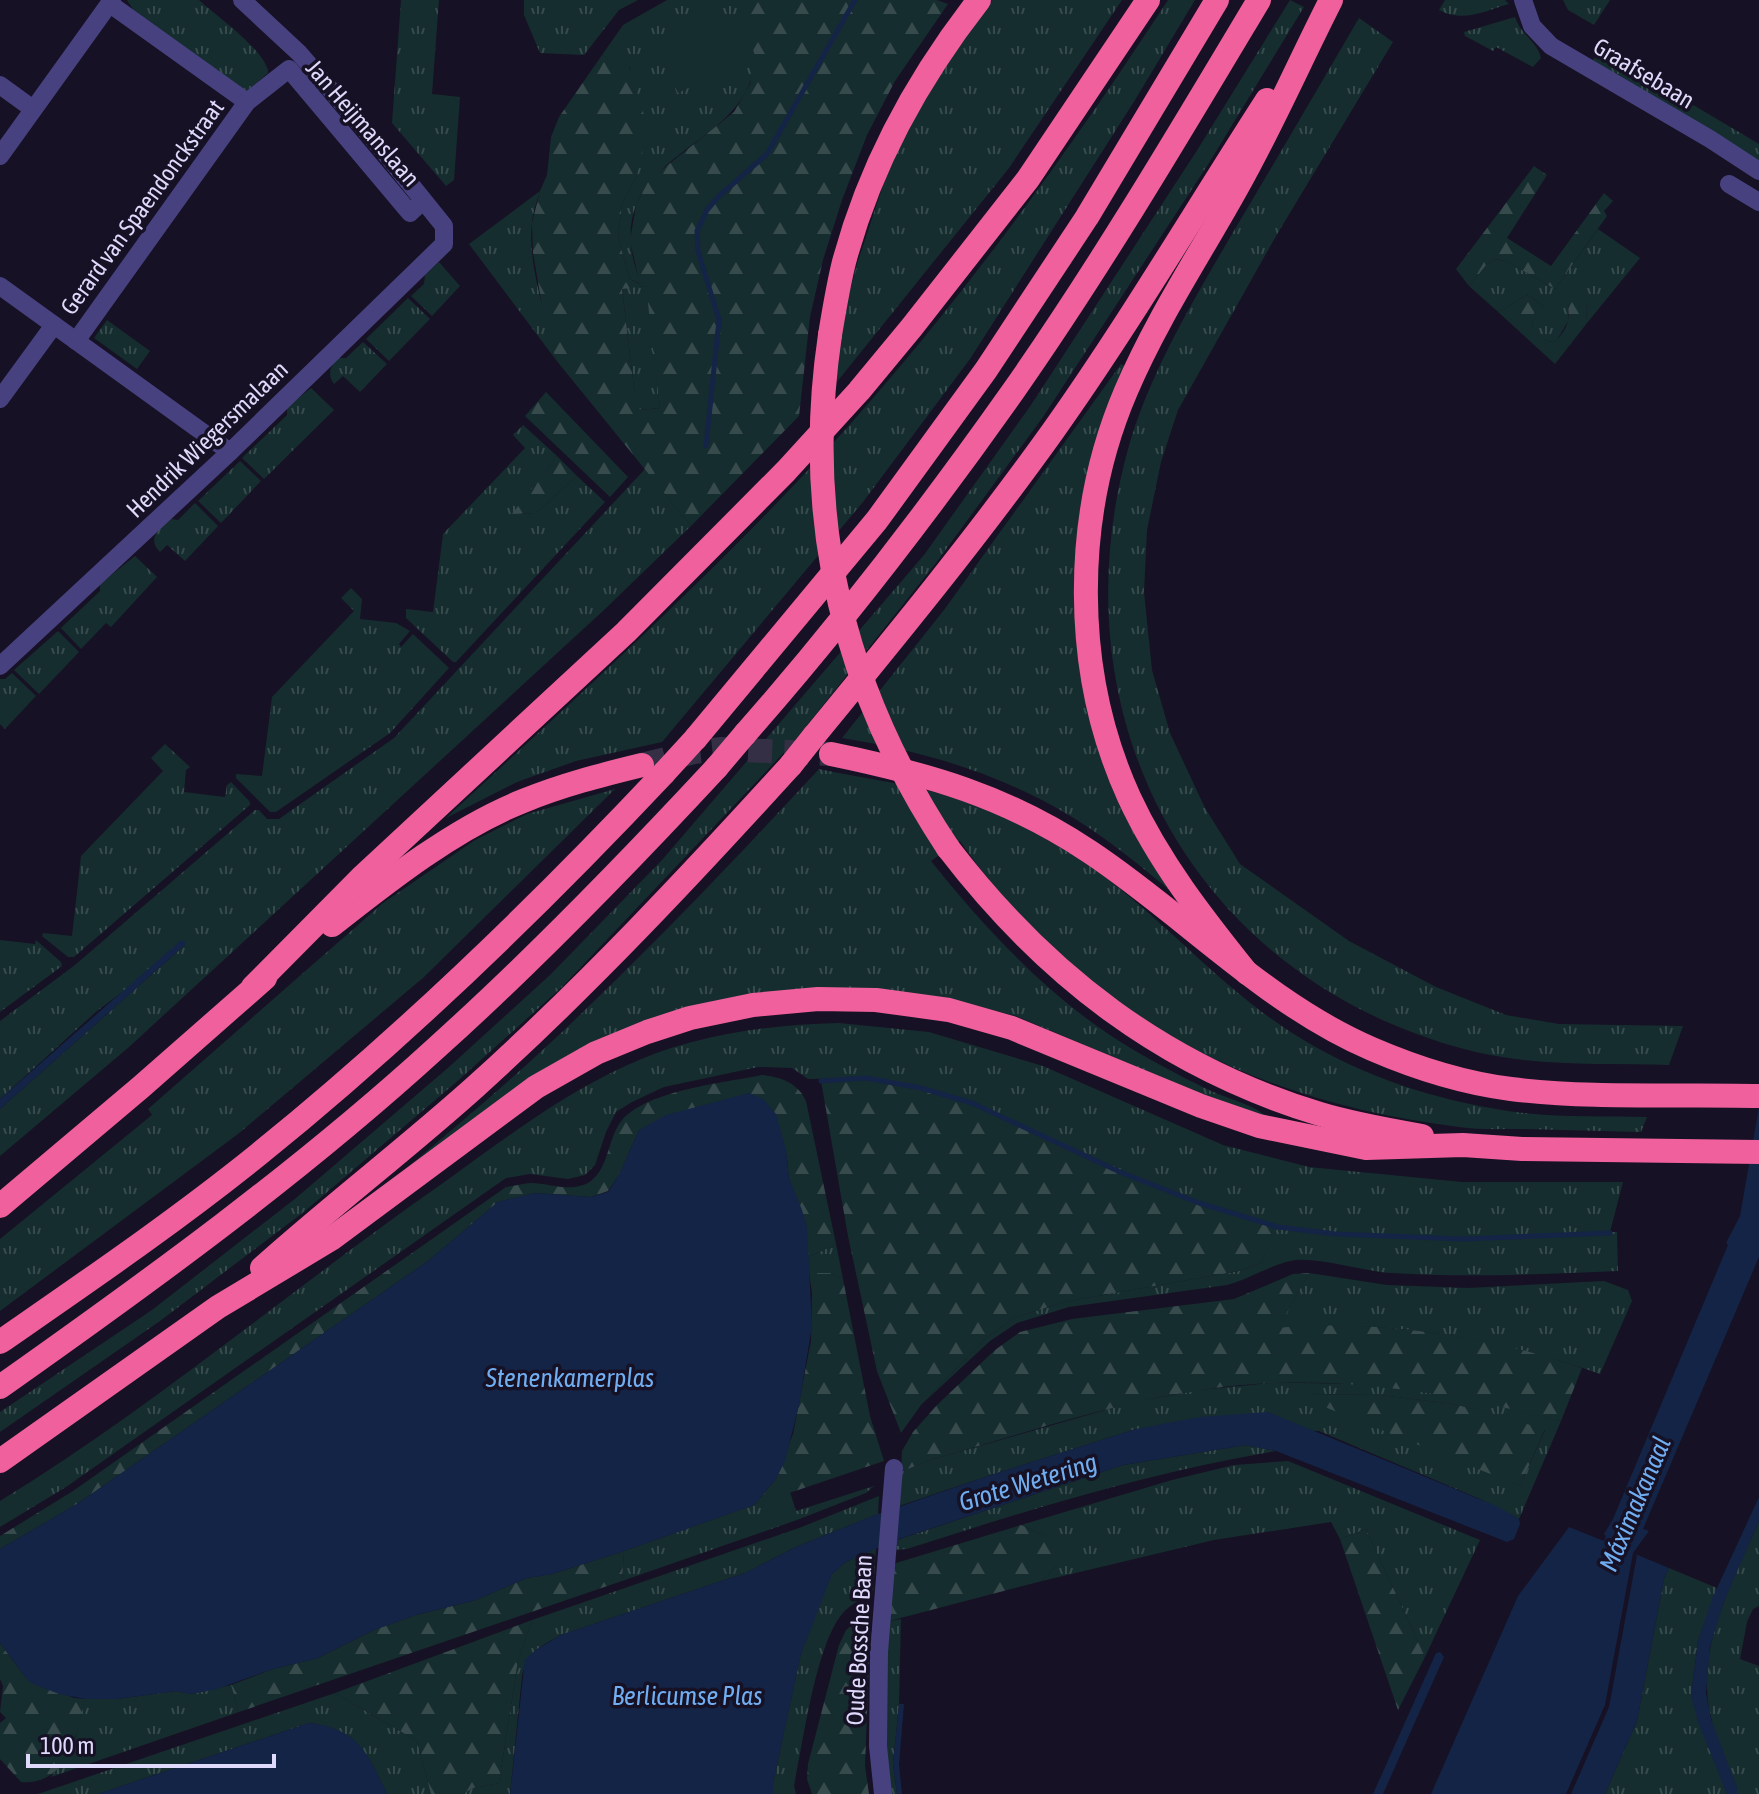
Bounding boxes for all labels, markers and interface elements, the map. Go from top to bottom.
street label: Graafsebaan [1589,32,1699,114]
street label: Jan Heijmanslaan [301,54,425,192]
street label: Gerard van Spaendonckstraat [55,94,229,320]
street label: Hendrik Wiegersmalaan [121,355,293,523]
water label: Stenenkamerplas [485,1363,654,1393]
water label: Máximakanaal [1593,1432,1677,1576]
water label: Grote Wetering [955,1447,1101,1517]
street label: Oude Bossche Baan [841,1554,877,1726]
water label: Berlicumse Plas [612,1681,762,1711]
scale bar [28,1718,274,1768]
text: 100 m [40,1732,94,1759]

